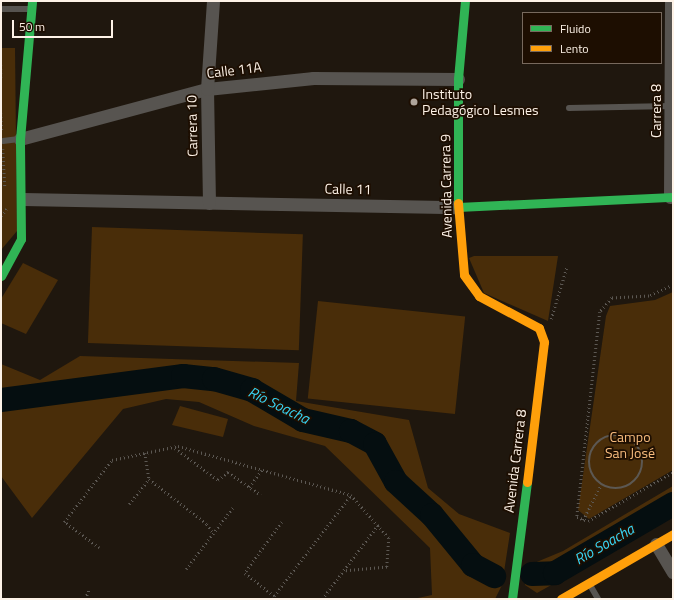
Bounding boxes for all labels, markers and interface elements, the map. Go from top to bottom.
scale bar [14,12,115,38]
legend [522,12,662,64]
text: 50 m [19,17,45,36]
text: Fluido [560,19,591,38]
text: Lento [560,39,589,58]
street label: Calle 11A [206,58,262,82]
street label: Carrera 8 [648,84,664,138]
place label: Instituto Pedagógico Lesmes [422,86,539,118]
street label: Carrera 10 [183,95,201,157]
marker: Instituto Pedagógico Lesmes [409,97,419,107]
street label: Avenida Carrera 9 [437,134,455,238]
street label: Calle 11 [324,180,372,198]
water label: Río Soacha [246,383,312,427]
street label: Avenida Carrera 8 [500,408,530,514]
park label: Campo San José [605,429,655,462]
water label: Río Soacha [571,520,637,568]

